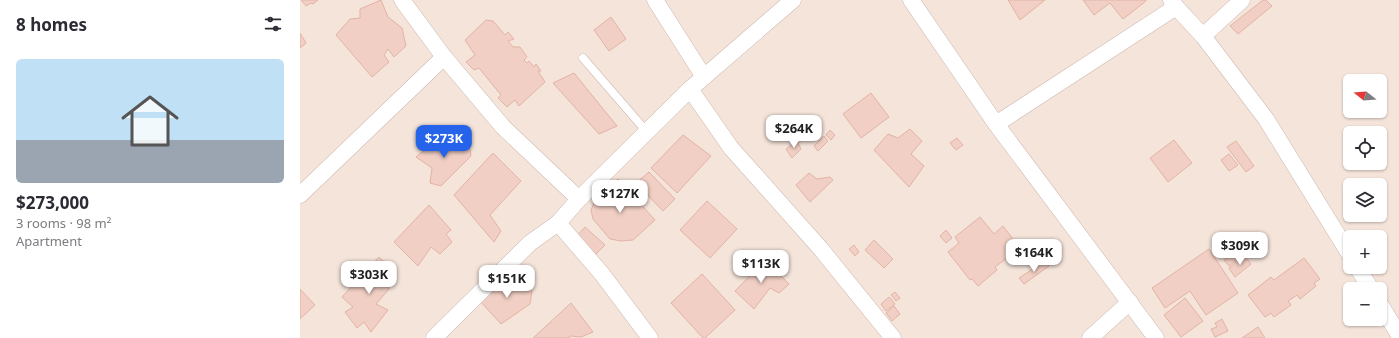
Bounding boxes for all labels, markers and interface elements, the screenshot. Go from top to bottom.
text: 8 homes [16,13,87,36]
icon: filters [262,13,284,35]
north arrow [1343,74,1387,118]
map controls [1343,74,1387,326]
icon: home [114,85,186,157]
pin: $264K [766,115,822,149]
text: $264K [775,119,813,137]
pin: $273K [416,125,472,159]
button: locate [1343,126,1387,170]
text: $273K [425,129,463,147]
button: layers [1343,178,1387,222]
pin: $127K [592,180,648,214]
text: $127K [601,184,639,202]
text: $273,000 [16,191,89,214]
text: 3 rooms · 98 m² [16,214,111,232]
button: + [1343,230,1387,274]
text: Apartment [16,232,82,250]
pin: $309K [1212,232,1268,266]
text: $309K [1221,236,1259,254]
pin: $164K [1006,239,1062,273]
text: $164K [1015,243,1053,261]
pin: $113K [733,250,789,284]
text: $113K [742,254,780,272]
pin: $303K [341,261,397,295]
text: $303K [350,265,388,283]
pin: $151K [479,265,535,299]
text: $151K [488,269,526,287]
button: − [1343,282,1387,326]

